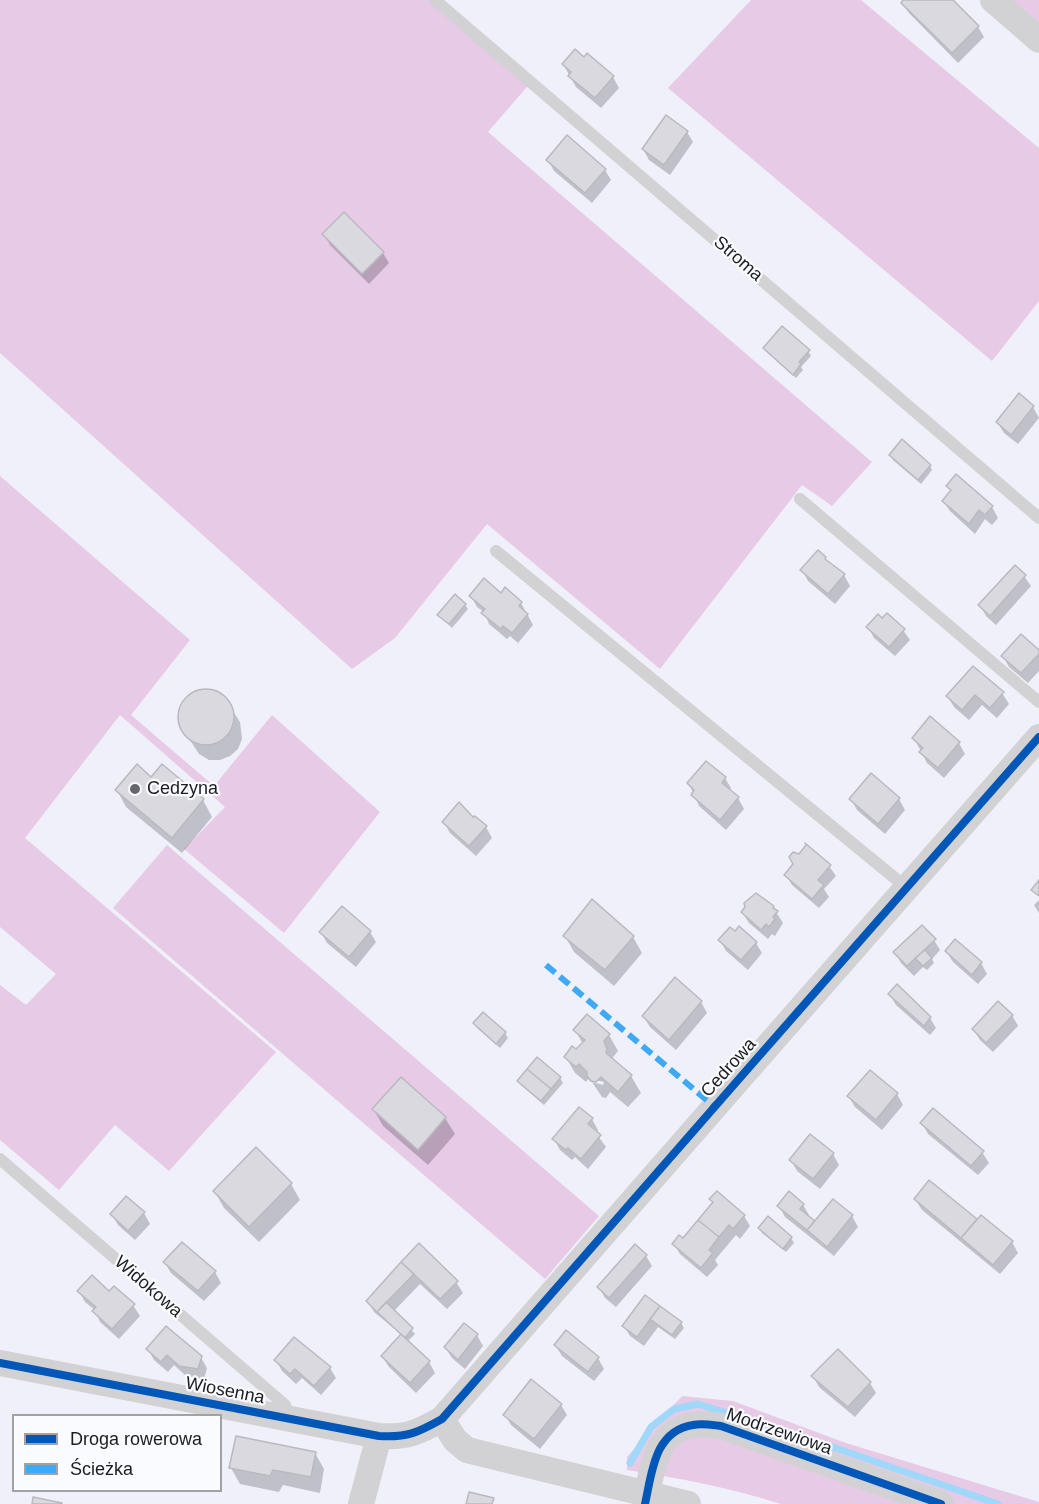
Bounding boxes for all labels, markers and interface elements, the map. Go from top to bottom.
street label: Stroma [709,232,767,286]
place label: Cedzyna [147,778,218,800]
marker: Cedzyna [128,782,142,796]
street label: Cedrowa [697,1034,761,1102]
street label: Widokowa [110,1252,186,1322]
street label: Wiosenna [184,1373,266,1409]
street label: Modrzewiowa [723,1404,835,1460]
legend [12,1414,222,1492]
text: Droga rowerowa [70,1429,202,1449]
text: Ścieżka [70,1459,133,1479]

